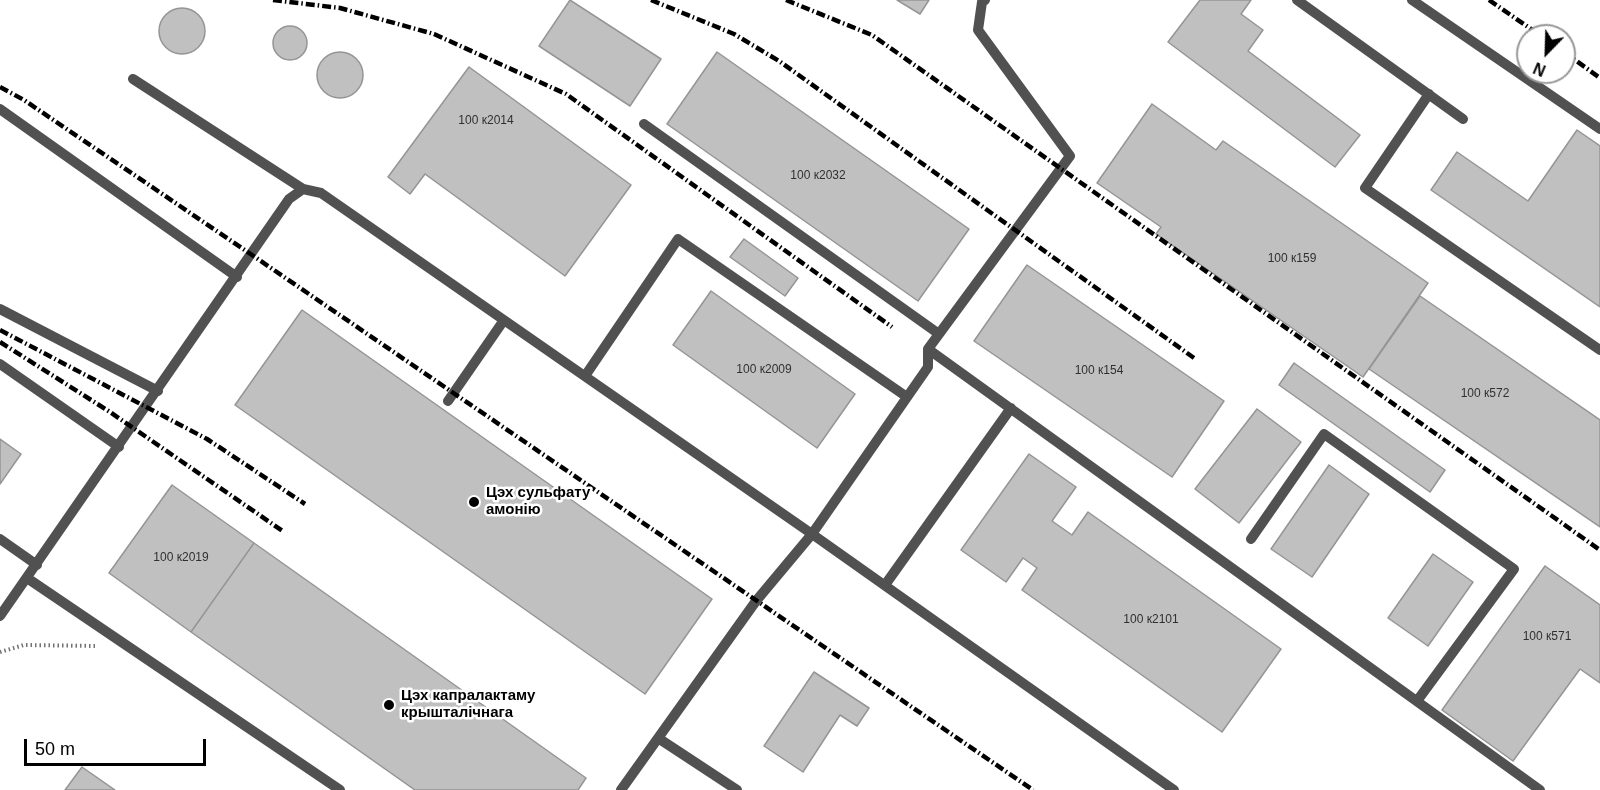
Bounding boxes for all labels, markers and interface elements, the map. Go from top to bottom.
north arrow [1516,24,1576,84]
text: N [1531,59,1548,79]
house number: 100 к2014 [458,114,514,128]
house number: 100 к2032 [790,169,846,183]
house number: 100 к159 [1268,252,1316,266]
house number: 100 к2009 [736,363,792,377]
house number: 100 к154 [1075,364,1123,378]
house number: 100 к572 [1461,387,1509,401]
place label: Цэх сульфату амонію [486,484,590,519]
marker: Цэх сульфату амонію [467,495,481,509]
house number: 100 к2019 [153,551,209,565]
house number: 100 к2101 [1123,613,1179,627]
house number: 100 к571 [1523,630,1571,644]
place label: Цэх капралактаму крышталічнага [401,687,535,722]
marker: Цэх капралактаму крышталічнага [382,698,396,712]
scale bar [27,727,208,765]
text: 50 m [35,739,75,759]

